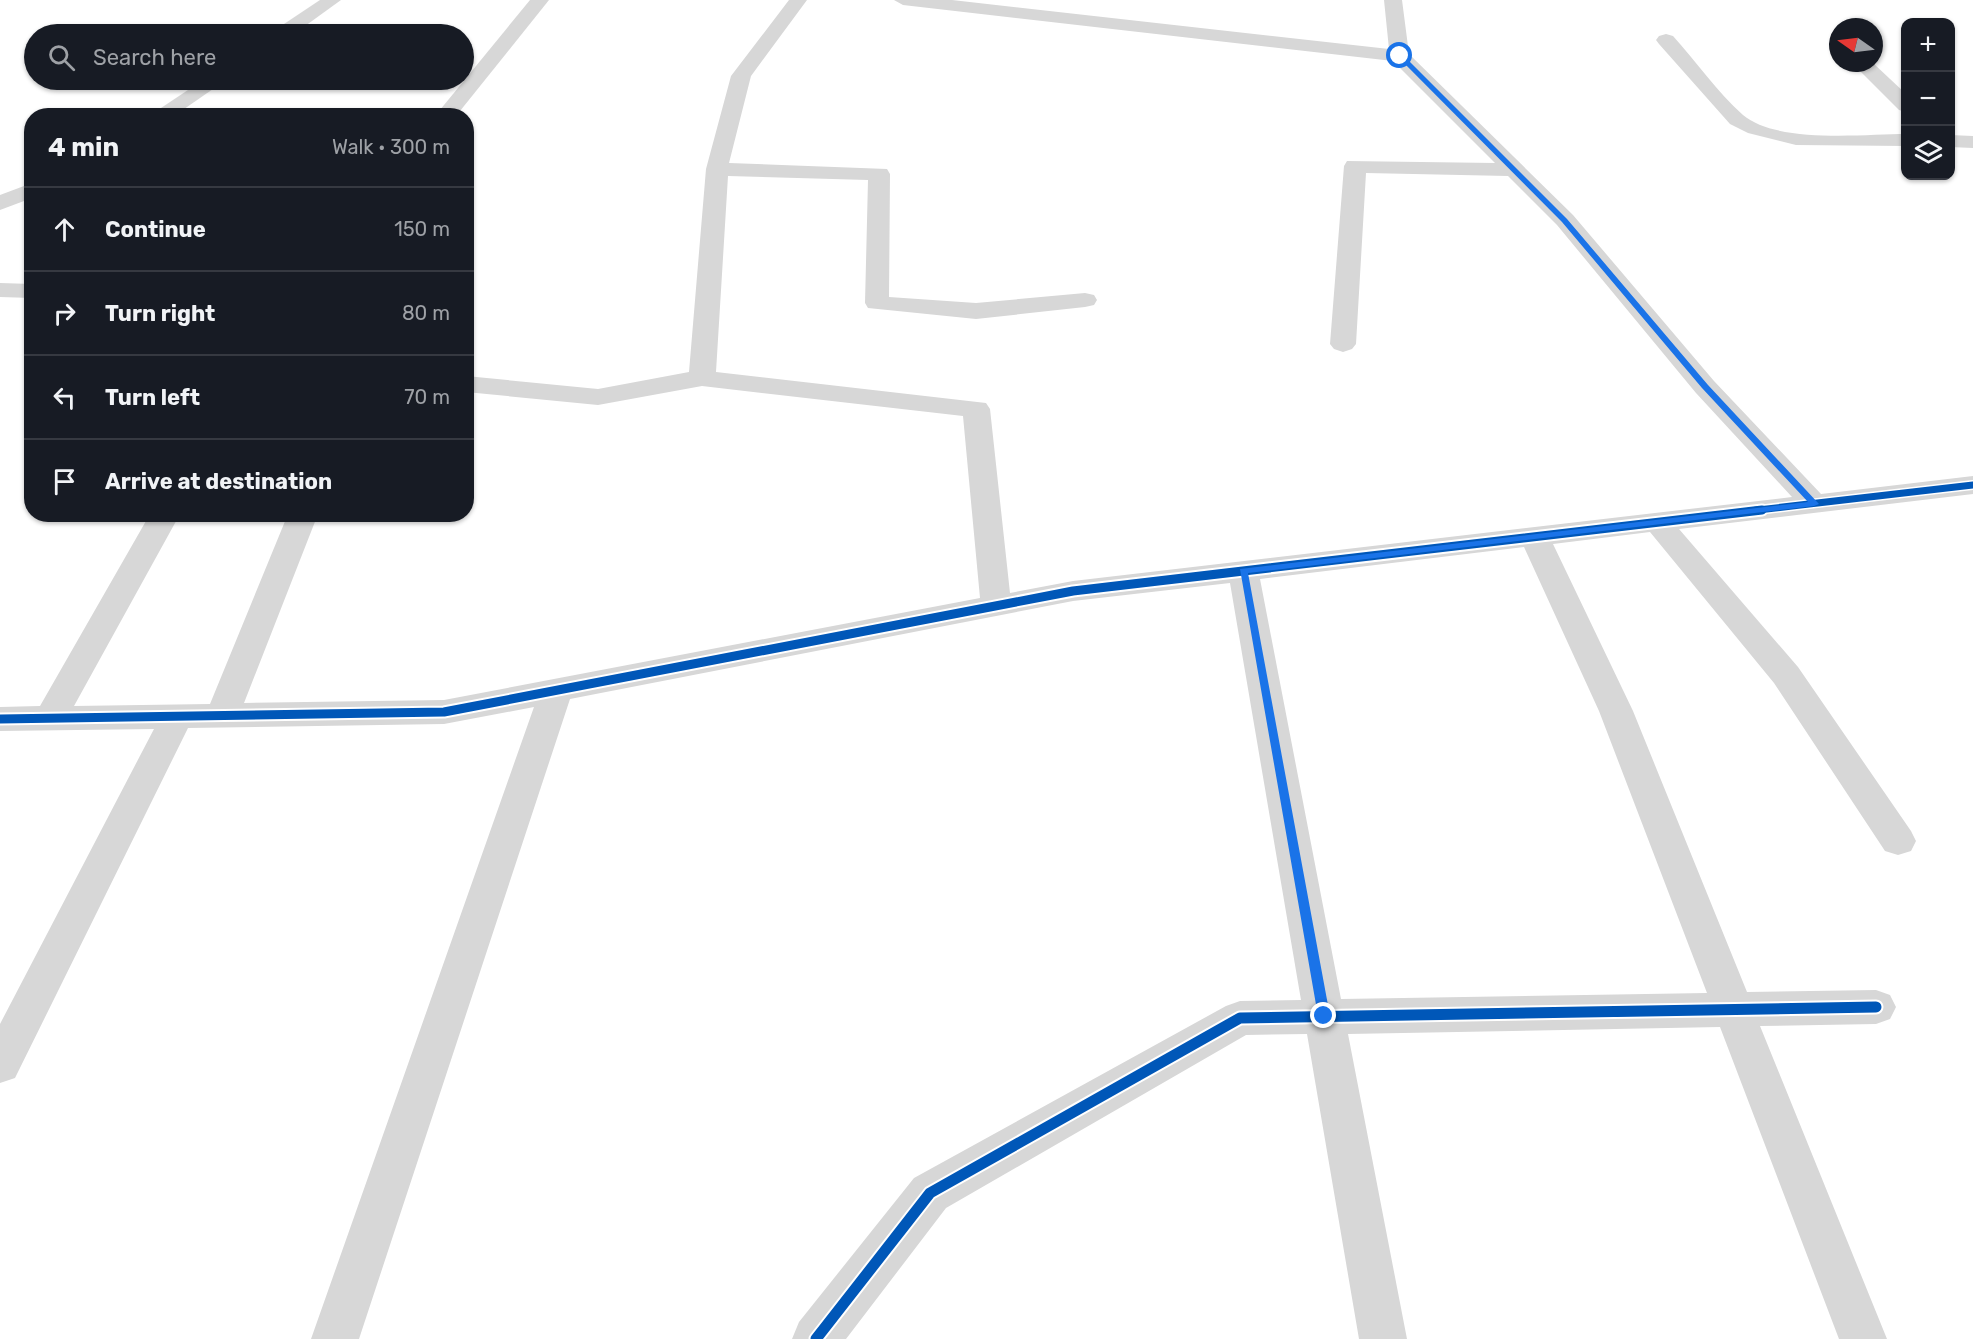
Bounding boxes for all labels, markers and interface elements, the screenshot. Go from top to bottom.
north arrow [1829,18,1883,72]
map controls [1901,18,1955,180]
button: + [1901,18,1955,72]
search box [24,24,474,90]
icon: search [45,41,78,74]
route start [1386,42,1412,68]
text: Search here [93,44,216,71]
button: − [1901,72,1955,126]
button: layers [1901,126,1955,180]
text: 4 min [48,132,119,163]
text: Walk · 300 m [332,135,450,159]
icon: ahead [48,213,81,246]
text: Continue [105,216,206,243]
text: 150 m [394,217,450,241]
icon: right [48,297,81,330]
text: Turn right [105,300,215,327]
text: 80 m [402,301,450,325]
icon: left [48,381,81,414]
text: Turn left [105,384,200,411]
text: 70 m [404,385,450,409]
icon: arrive [48,465,81,498]
text: Arrive at destination [105,468,332,495]
route end [1310,1002,1336,1028]

